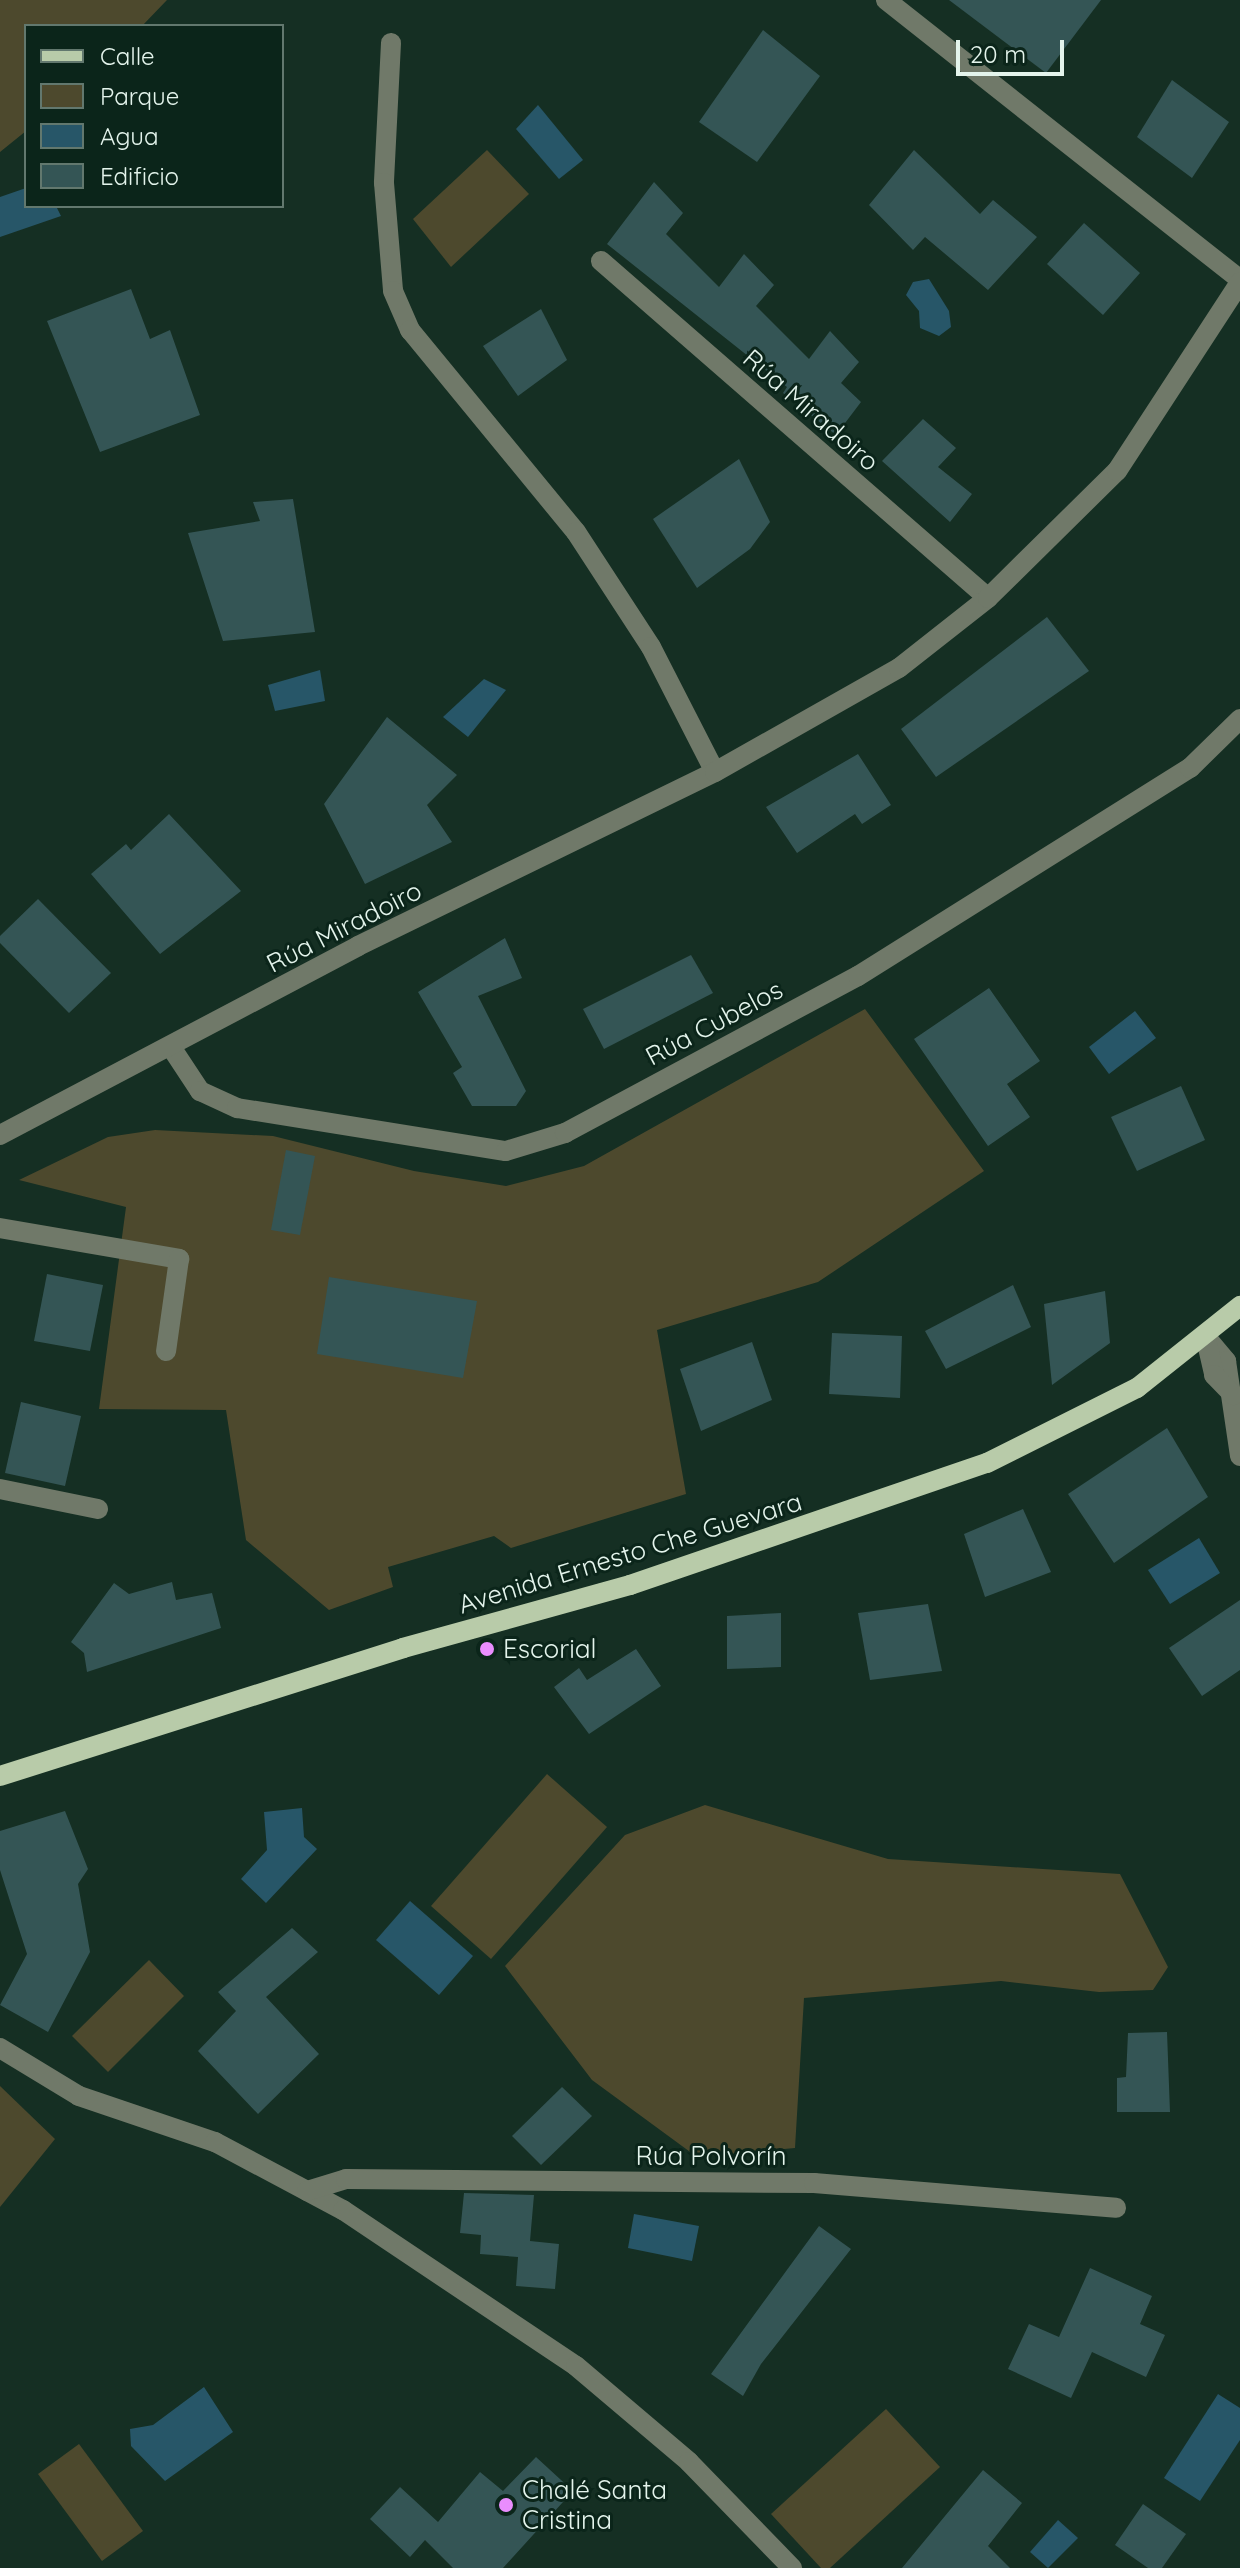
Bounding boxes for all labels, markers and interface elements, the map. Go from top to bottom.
legend [24,24,284,208]
scale bar [960,24,1068,74]
text: 20 m [970,39,1026,69]
text: Calle [100,41,155,71]
text: Parque [100,81,179,111]
text: Agua [100,121,159,151]
text: Edificio [100,161,179,191]
street label: Rúa Miradoiro [737,343,885,477]
street label: Rúa Miradoiro [261,875,427,979]
street label: Rúa Cubelos [640,974,788,1072]
street label: Avenida Ernesto Che Guevara [454,1486,806,1620]
place label: Escorial [503,1633,596,1665]
marker: Escorial [478,1640,496,1658]
street label: Rúa Polvorín [635,2140,787,2172]
place label: Chalé Santa Cristina [522,2474,667,2536]
marker: Chalé Santa Cristina [497,2496,515,2514]

